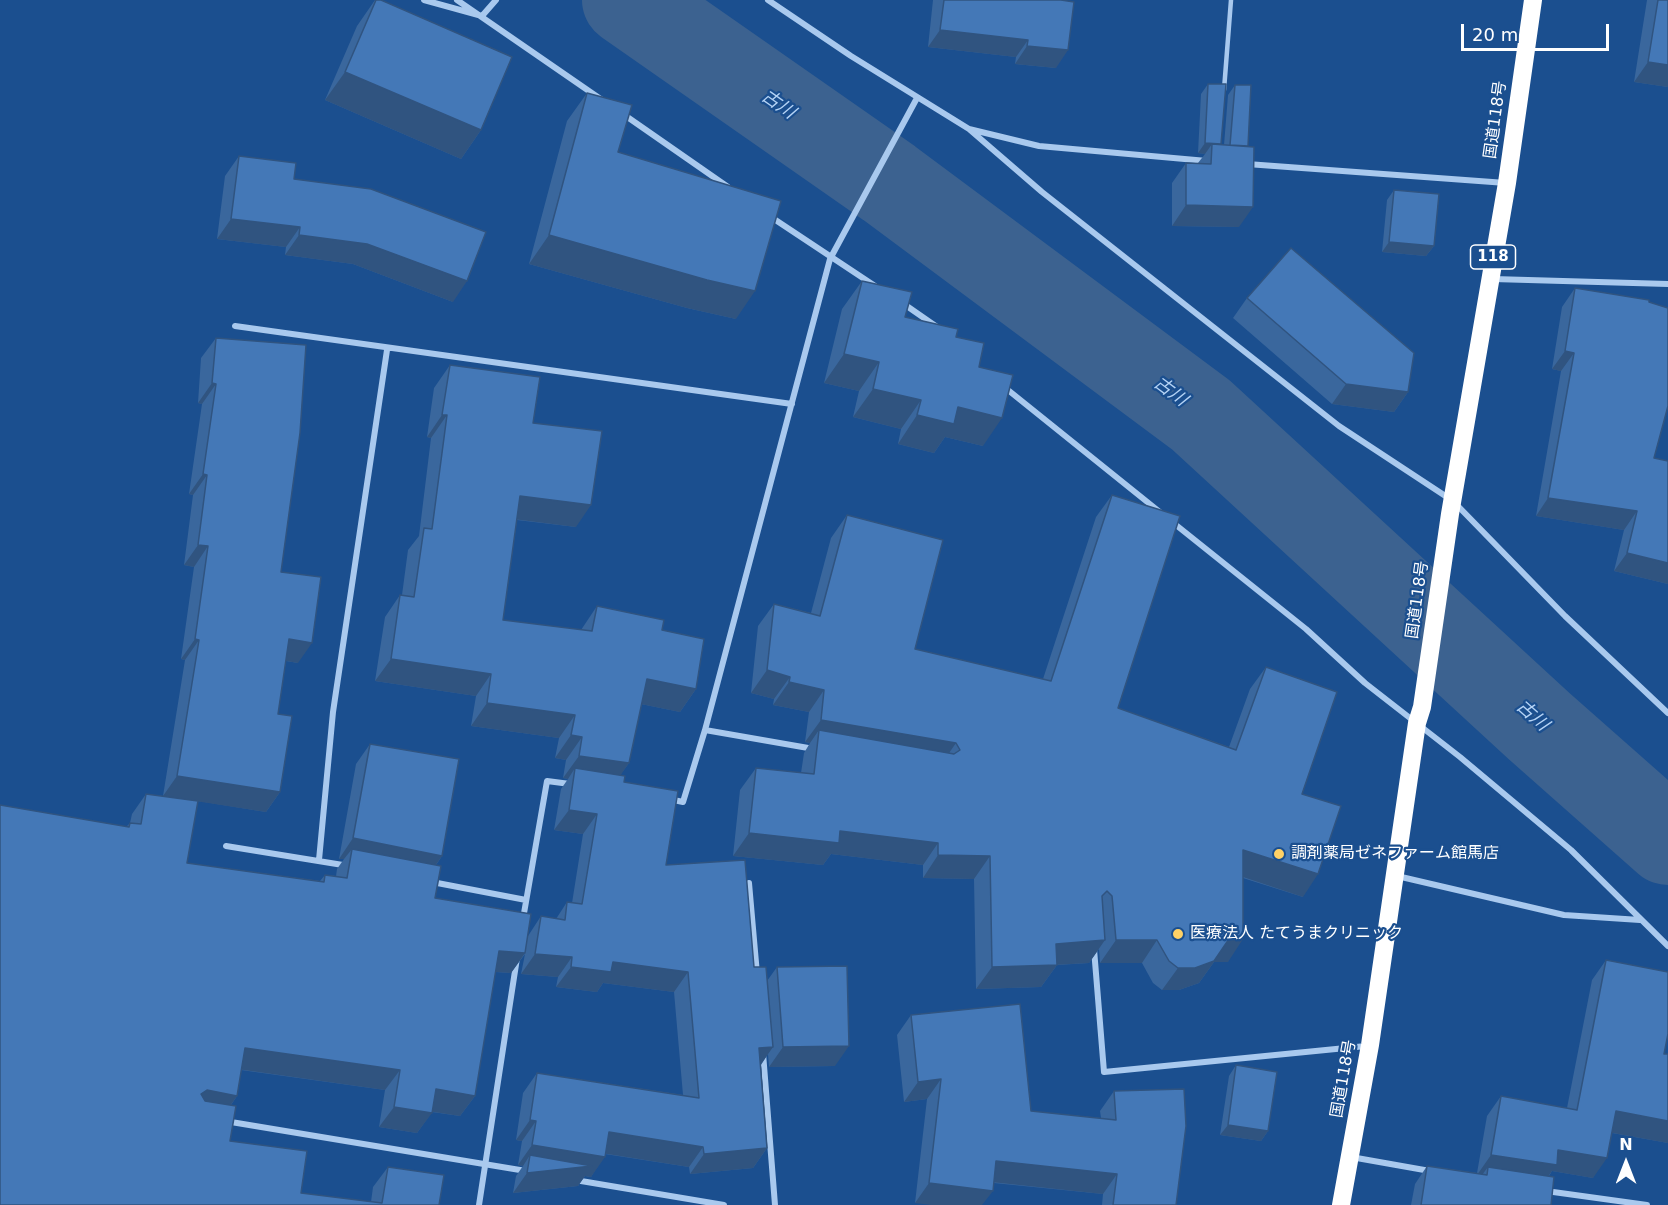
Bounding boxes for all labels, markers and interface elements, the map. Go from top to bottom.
scale bar [1464,12,1612,50]
text: 20 m [1472,24,1518,45]
street label: 国道118号 [1481,80,1511,160]
water label: 古川 [757,86,799,124]
road number: 118 [1470,245,1516,269]
water label: 古川 [1149,373,1191,411]
street label: 国道118号 [1403,560,1433,640]
water label: 古川 [1511,696,1553,736]
place label: 調剤薬局ゼネファーム館馬店 [1291,844,1499,864]
marker: 調剤薬局ゼネファーム館馬店 [1272,847,1286,861]
place label: 医療法人 たてうまクリニック [1190,924,1403,944]
marker: 医療法人 たてうまクリニック [1171,927,1185,941]
street label: 国道118号 [1328,1039,1360,1119]
north arrow [1596,1133,1656,1193]
text: N [1619,1135,1633,1154]

